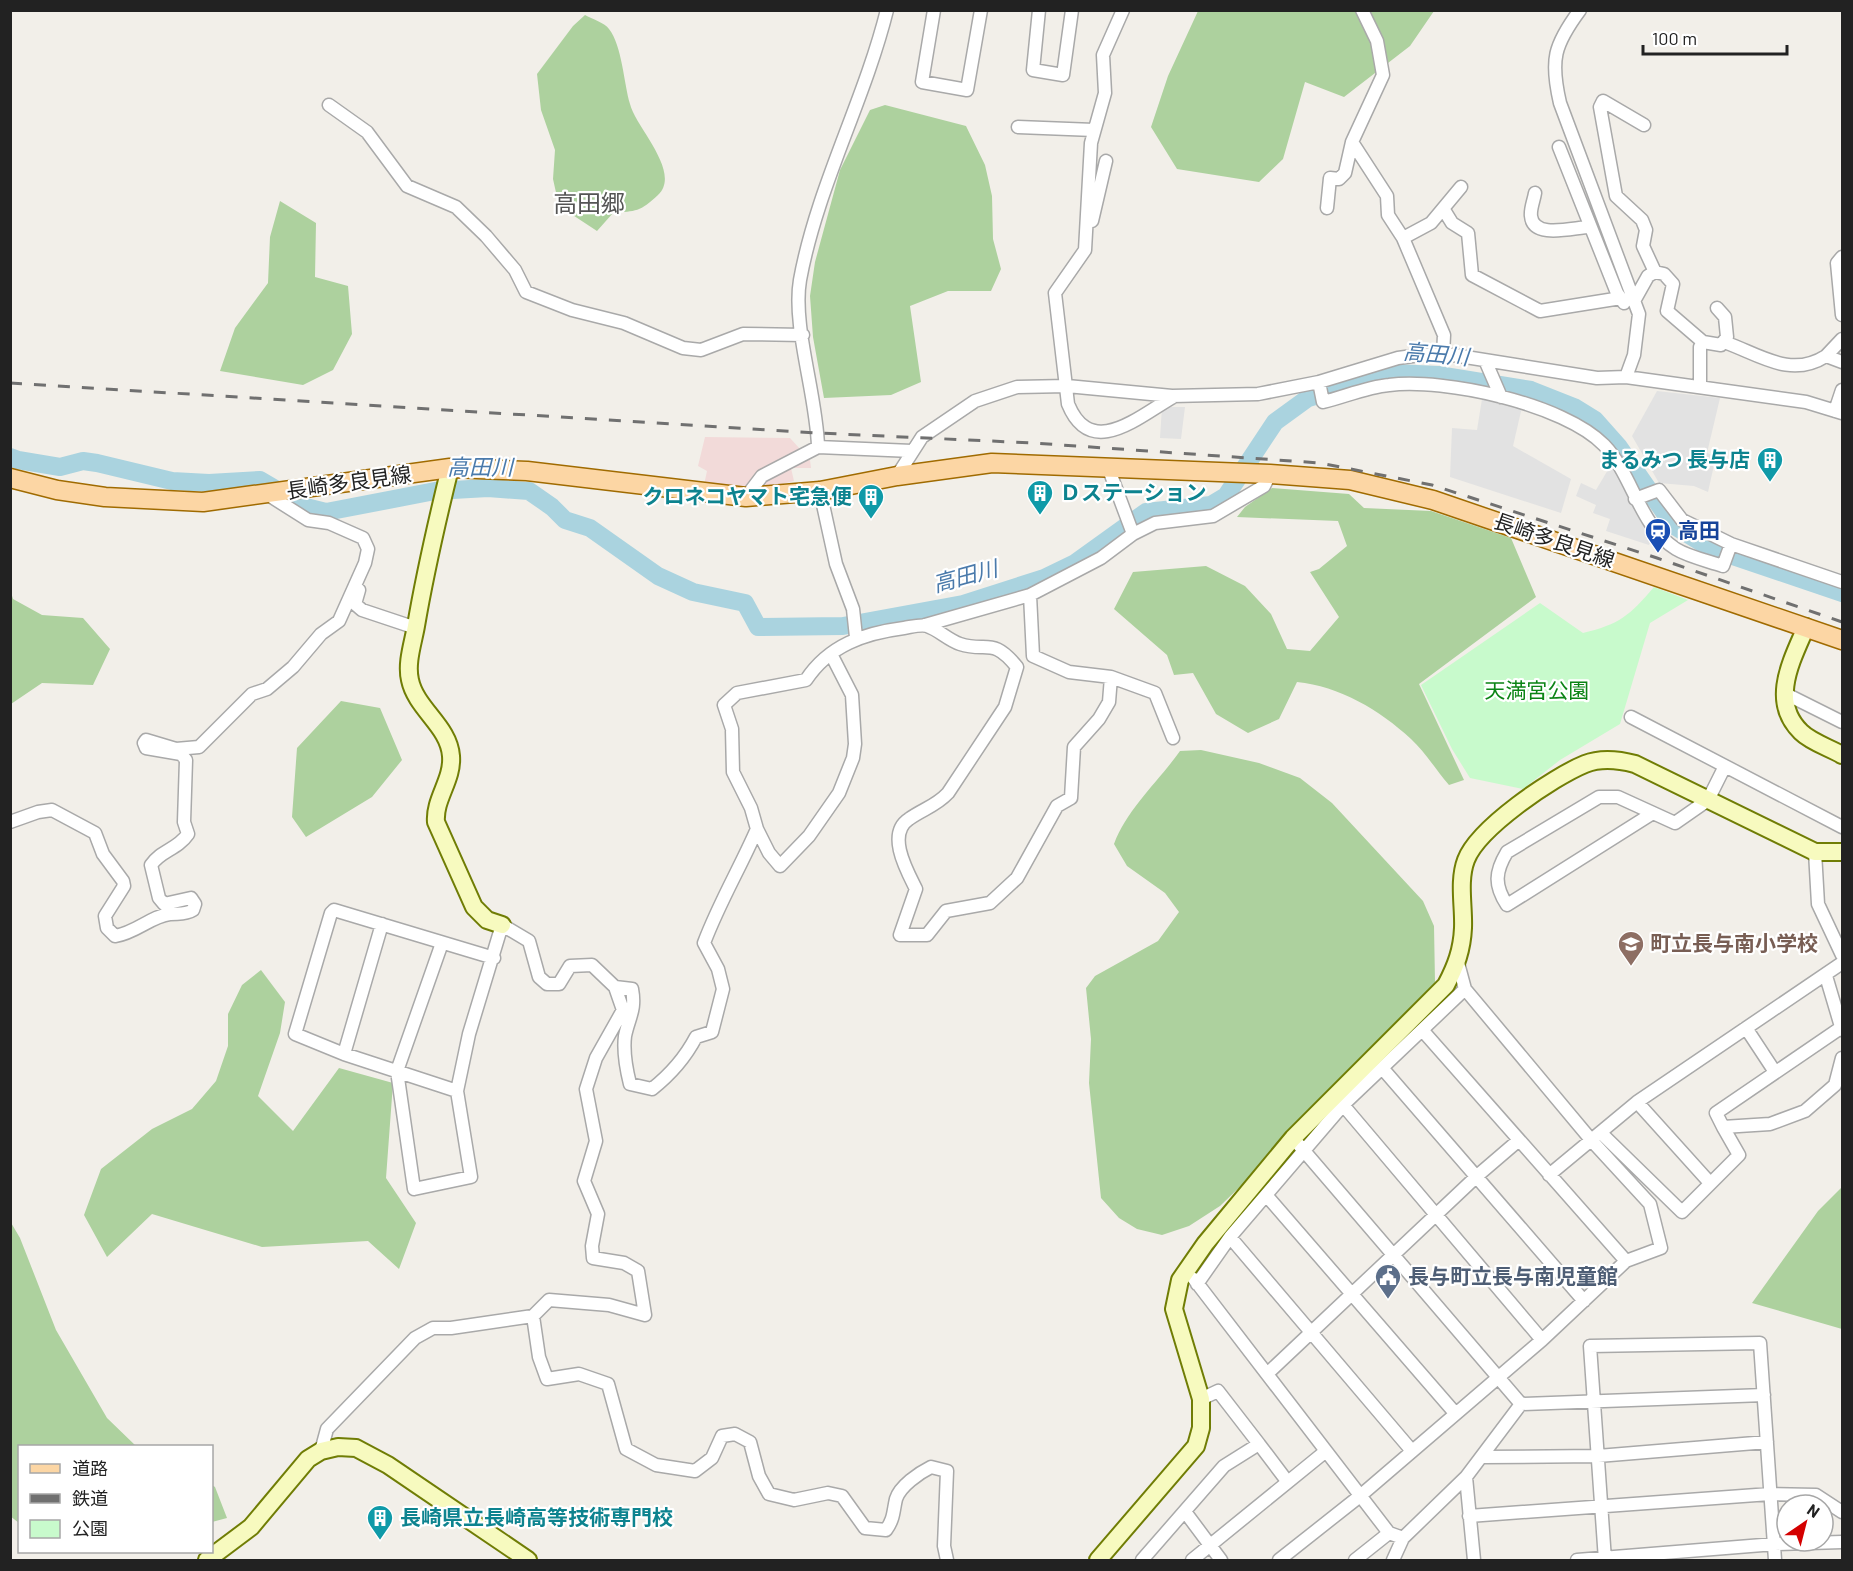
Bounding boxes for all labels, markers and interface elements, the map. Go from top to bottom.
scale bar [1643,18,1787,56]
text: 100 m [1652,27,1697,49]
district label: 高田郷 [553,188,625,217]
water label: 高田川 [1402,337,1472,369]
building icon: まるみつ 長与店 [1755,445,1785,483]
place label: まるみつ 長与店 [1599,446,1750,471]
water label: 高田川 [447,453,515,479]
street label: 長崎多良見線 [285,460,413,503]
building icon: Ｄステーション [1025,478,1055,516]
place label: Ｄステーション [1060,479,1207,504]
building icon: クロネコヤマト宅急便 [856,482,886,520]
place label: クロネコヤマト宅急便 [642,483,852,508]
street label: 長崎多良見線 [1491,507,1618,572]
station icon: 高田 [1643,516,1673,554]
place label: 高田 [1678,517,1720,542]
water label: 高田川 [929,553,1002,596]
park label: 天満宮公園 [1485,677,1590,702]
school or university icon: 町立長与南小学校 [1616,929,1646,967]
place label: 町立長与南小学校 [1650,930,1818,955]
public building icon: 長与町立長与南児童館 [1373,1262,1403,1300]
place label: 長与町立長与南児童館 [1408,1263,1618,1288]
legend [18,1445,213,1553]
text: 道路 [72,1457,108,1479]
text: 鉄道 [72,1487,108,1509]
north arrow [1775,1493,1835,1553]
text: N [1804,1499,1824,1521]
building icon: 長崎県立長崎高等技術専門校 [365,1503,395,1541]
place label: 長崎県立長崎高等技術専門校 [400,1504,673,1529]
text: 公園 [72,1517,108,1539]

